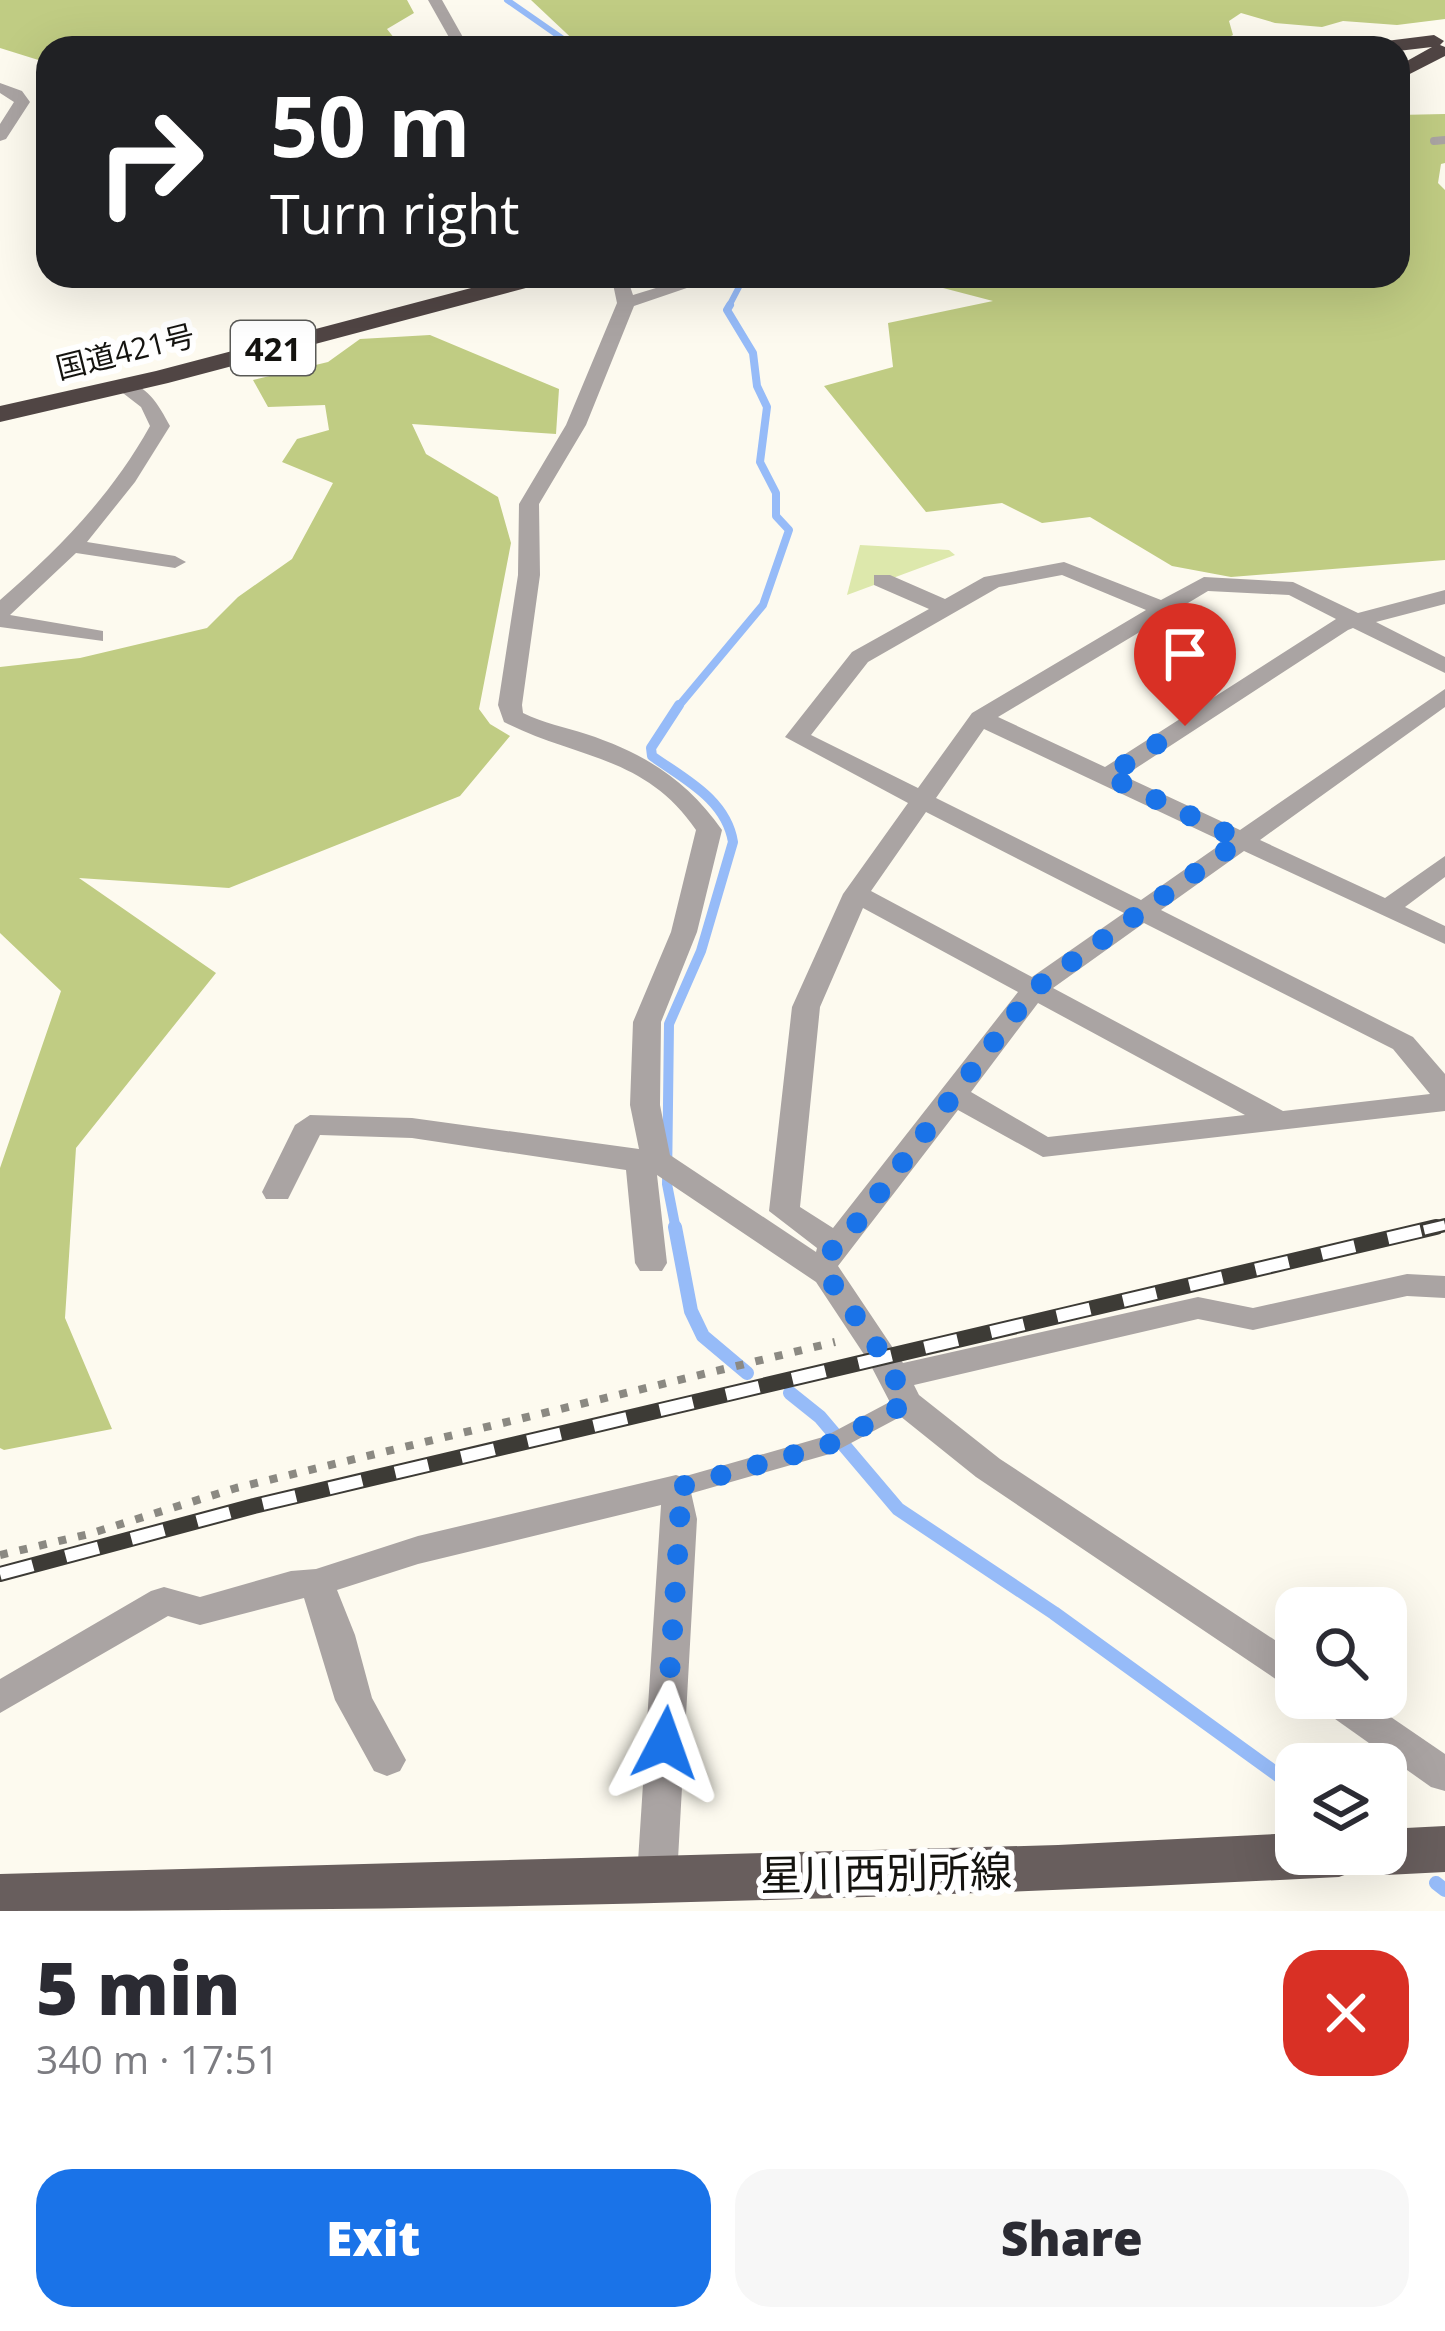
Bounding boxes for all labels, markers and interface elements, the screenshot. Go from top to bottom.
text: 50 m [270,67,470,182]
icon: right [72,84,228,240]
text: Turn right [270,176,519,250]
street label: 国道421号 [51,314,199,388]
road number: 421 [231,321,315,375]
pin [1134,603,1236,726]
icon: arrive [1152,621,1218,687]
map controls [1275,1587,1407,1875]
button: search [1275,1587,1407,1719]
position arrow [602,1680,728,1806]
button: layers [1275,1743,1407,1875]
street label: 星川西別所線 [760,1841,1012,1903]
text: 5 min [36,1938,241,2036]
button: close [1283,1950,1409,2076]
text: 340 m · 17:51 [36,2032,279,2085]
button: Exit [36,2169,711,2307]
button: Share [735,2169,1409,2307]

